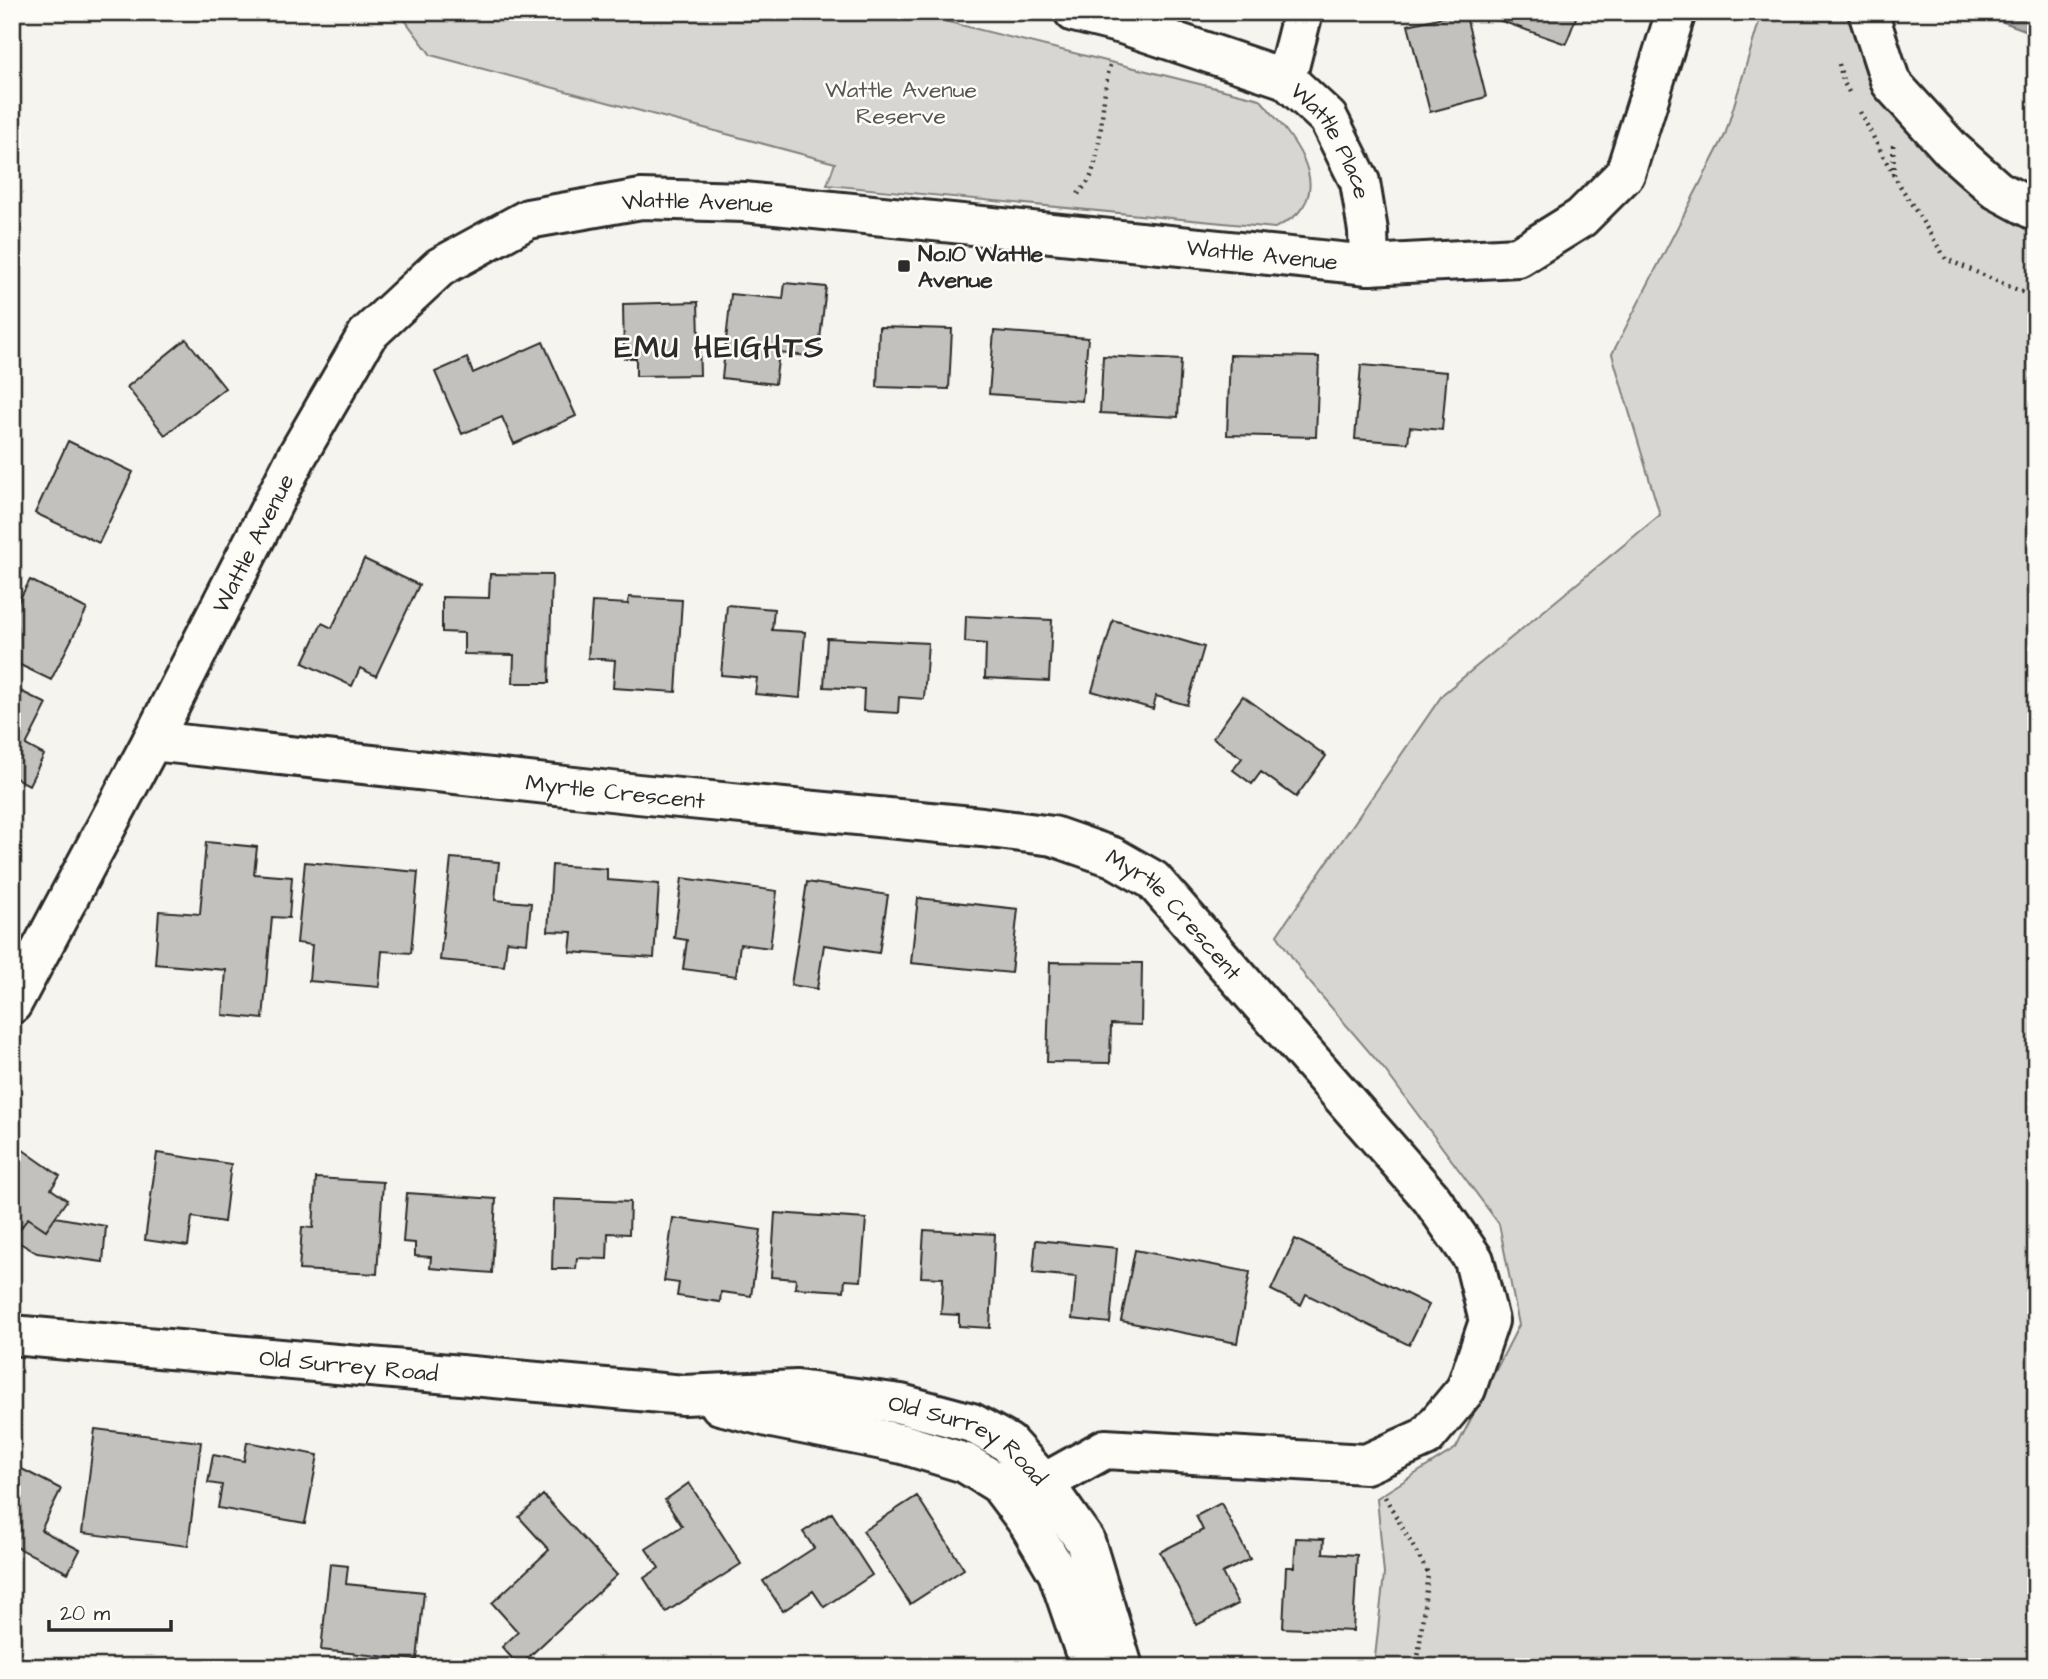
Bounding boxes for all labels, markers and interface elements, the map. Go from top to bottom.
park label: Wattle Avenue Reserve [825,74,977,132]
street label: Wattle Place [1283,76,1378,201]
street label: Wattle Avenue [619,184,775,222]
street label: Wattle Avenue [1185,232,1339,279]
place label: No.10 Wattle Avenue [918,238,1044,296]
marker: No.10 Wattle Avenue [896,258,912,274]
district label: EMU HEIGHTS [615,327,825,369]
street label: Wattle Avenue [205,469,302,619]
street label: Myrtle Crescent [524,767,707,817]
street label: Myrtle Crescent [1100,841,1249,988]
street label: Old Surrey Road [258,1342,439,1390]
street label: Old Surrey Road [887,1387,1054,1493]
scale bar [49,1588,172,1632]
text: 20 m [60,1599,111,1628]

